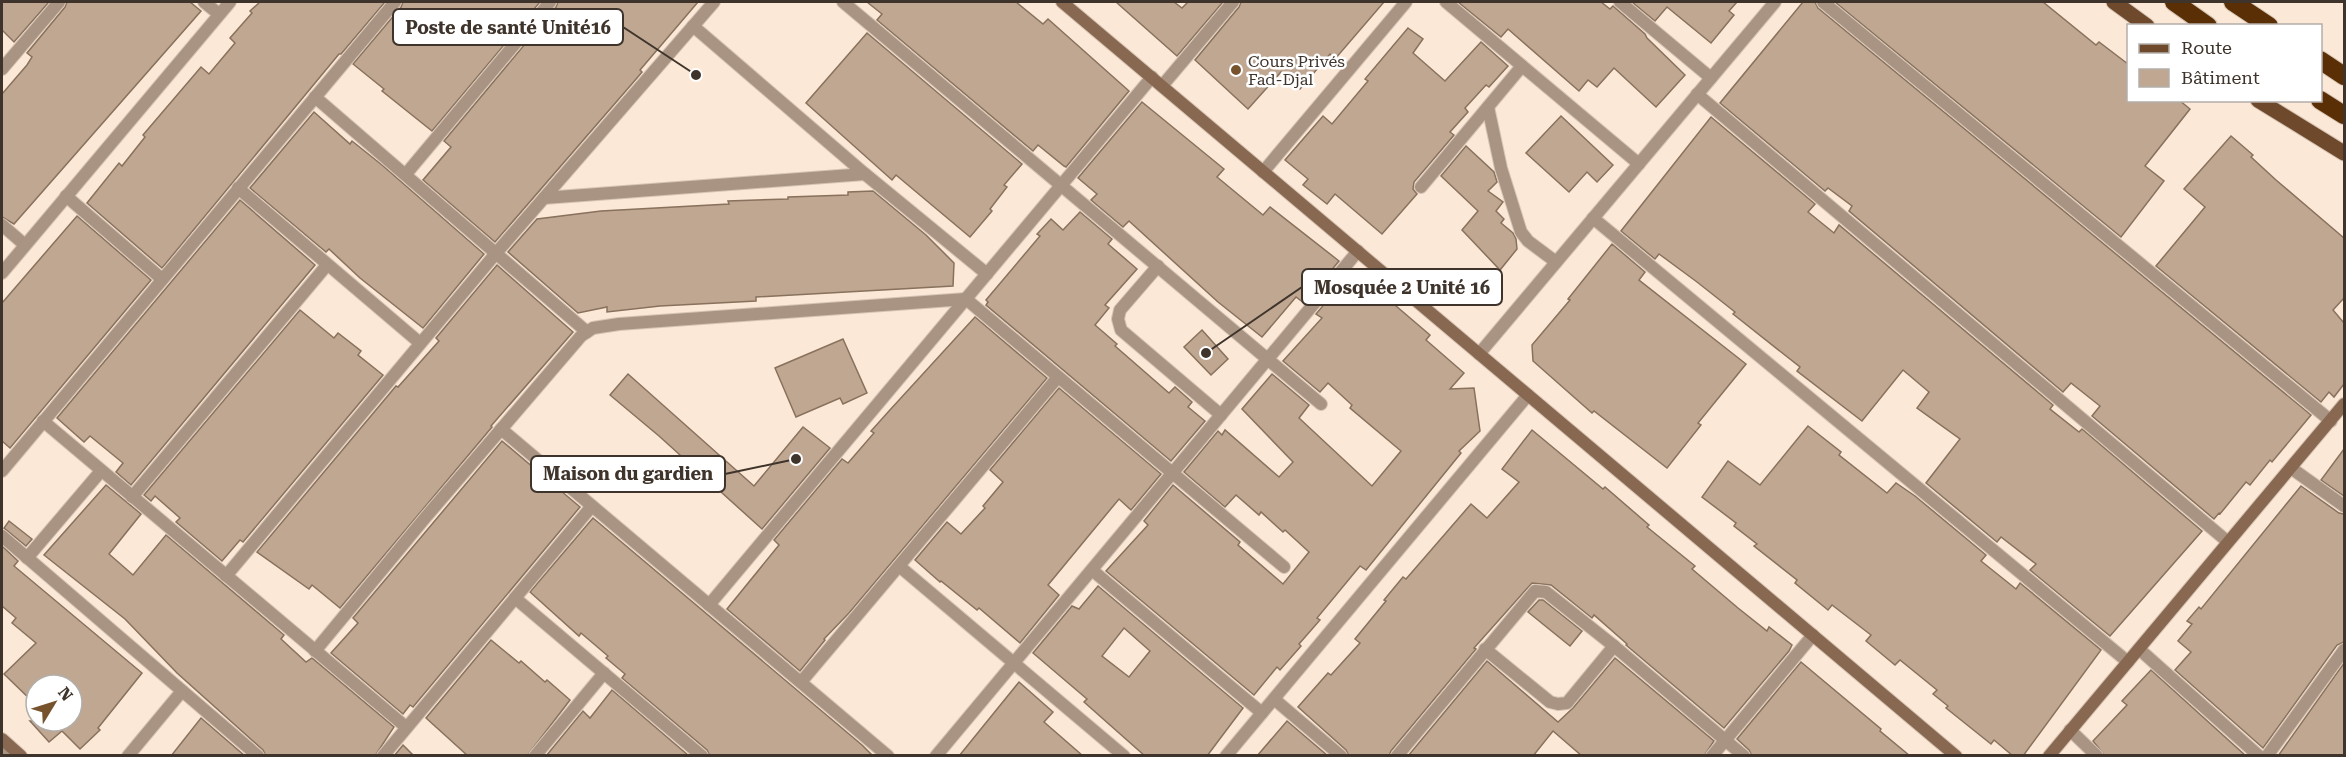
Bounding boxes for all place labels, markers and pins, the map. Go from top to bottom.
callout: Poste de santé Unité16 [393,9,623,45]
place label: Cours Privés Fad-Djal [1248,52,1345,89]
marker: Cours Privés Fad-Djal [1229,63,1243,77]
callout: Mosquée 2 Unité 16 [1302,269,1502,305]
callout: Maison du gardien [531,456,725,492]

